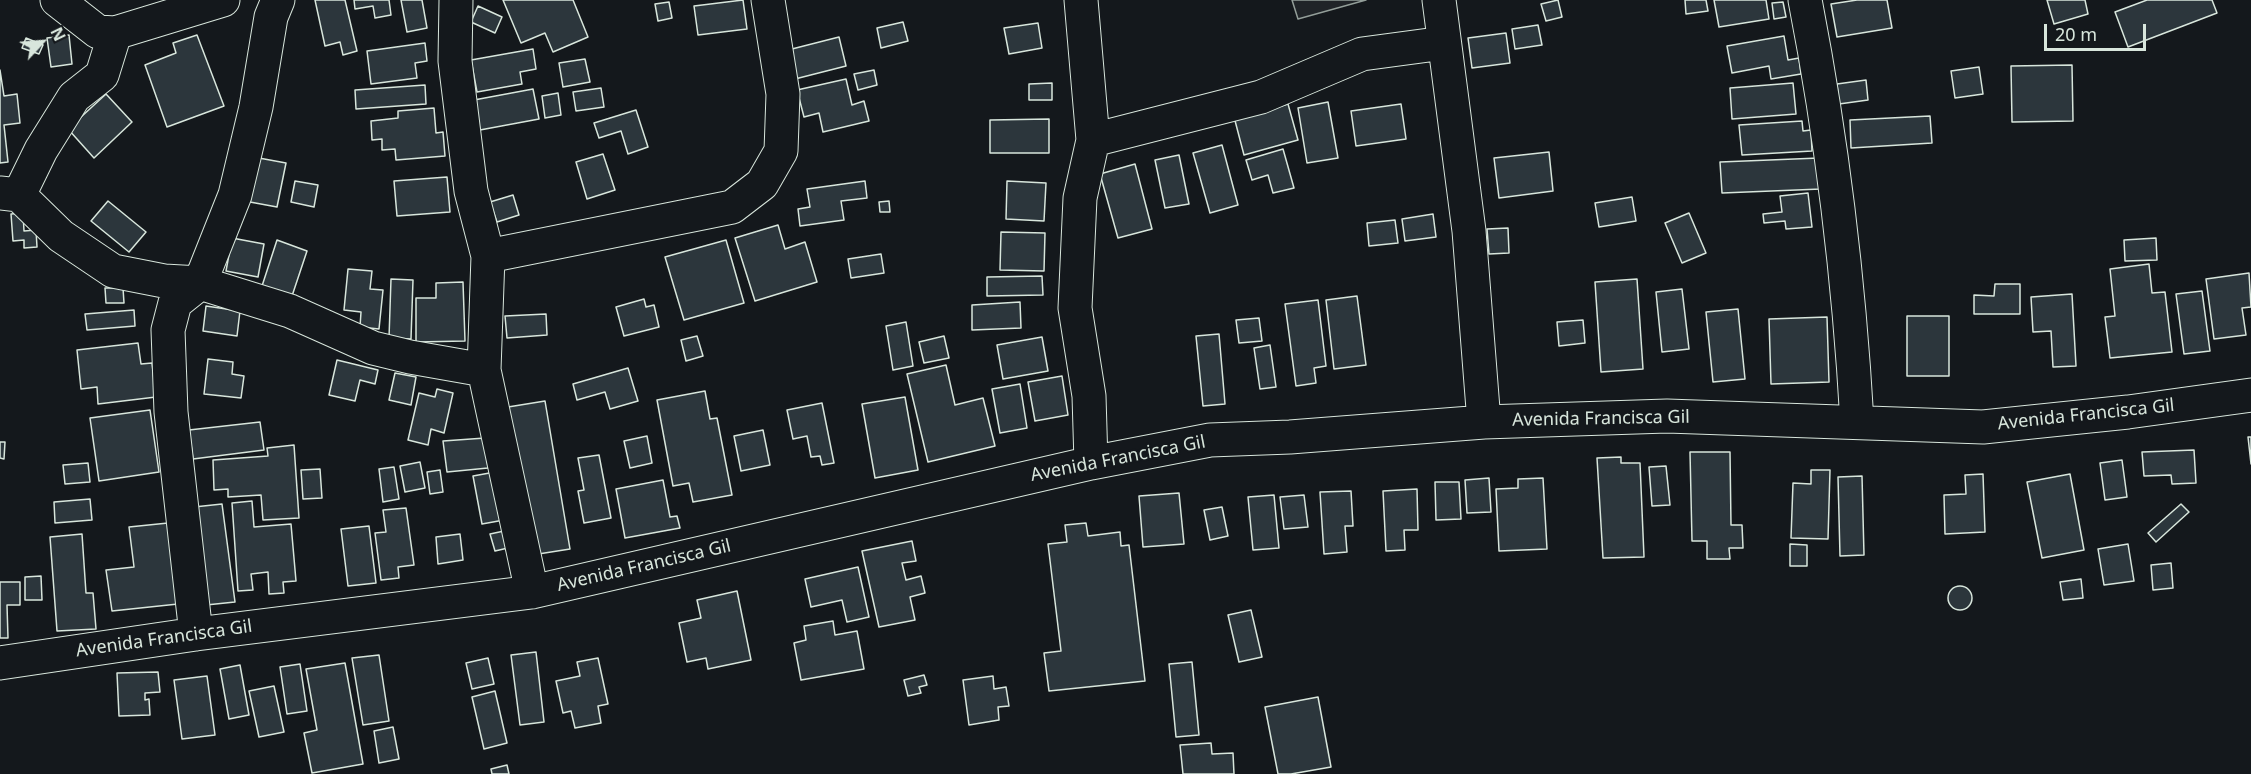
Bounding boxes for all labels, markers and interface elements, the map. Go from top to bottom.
north arrow [12,12,72,72]
scale bar [2047,12,2149,50]
text: 20 m [2055,22,2097,46]
text: N [45,23,71,45]
street label: Avenida Francisca Gil [1996,395,2176,435]
street label: Avenida Francisca Gil [1512,407,1690,431]
street label: Avenida Francisca Gil [1029,431,1207,487]
street label: Avenida Francisca Gil [555,535,733,597]
street label: Avenida Francisca Gil [74,616,254,662]

